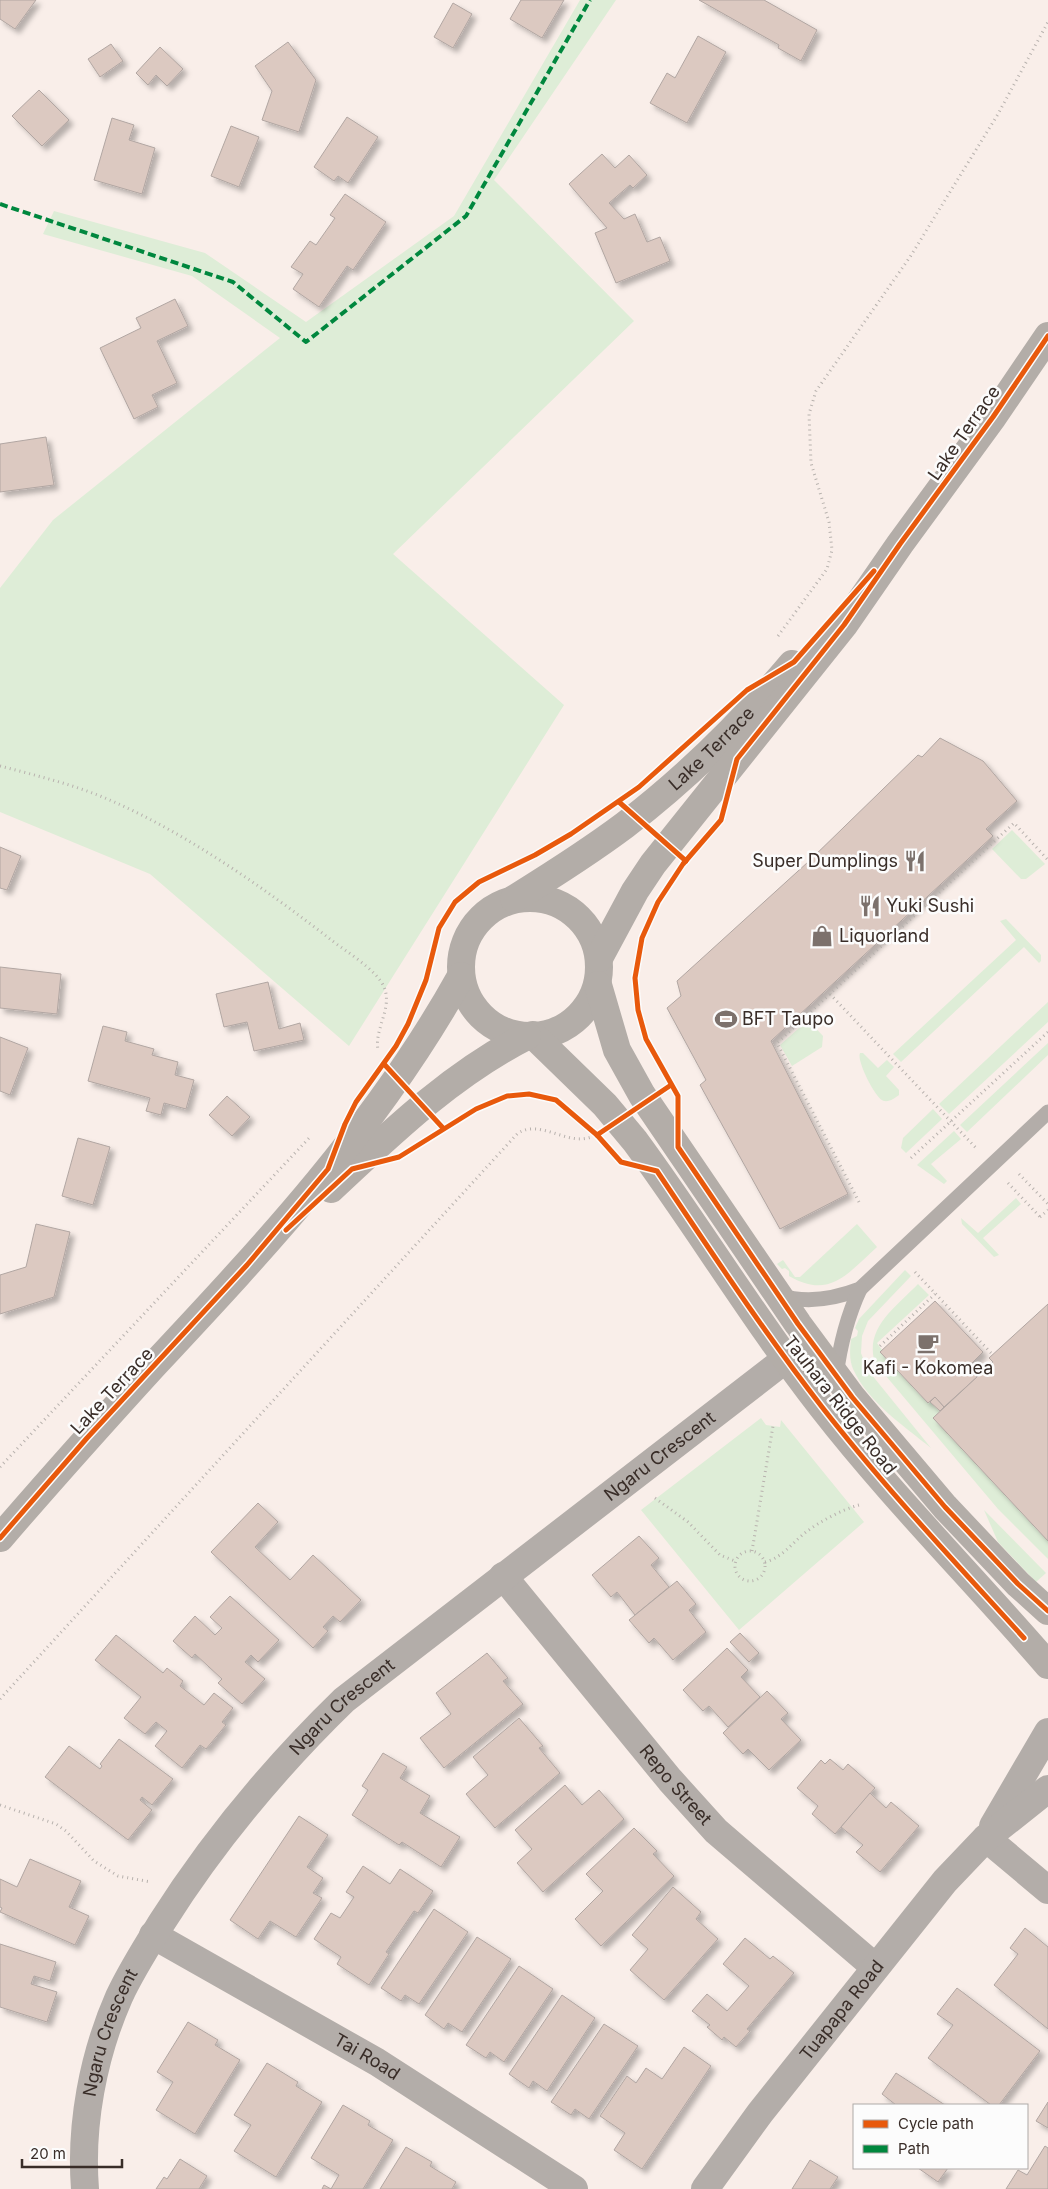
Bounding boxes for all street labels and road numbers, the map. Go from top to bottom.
street label: Lake Terrace [923,381,1004,484]
street label: Lake Terrace [664,702,758,794]
street label: Tauhara Ridge Road [780,1331,901,1478]
street label: Lake Terrace [66,1343,157,1438]
street label: Ngaru Crescent [600,1407,719,1505]
street label: Ngaru Crescent [285,1654,398,1759]
street label: Repo Street [635,1740,717,1829]
street label: Tuapapa Road [795,1956,888,2064]
street label: Ngaru Crescent [79,1965,142,2098]
street label: Tai Road [330,2029,404,2084]

